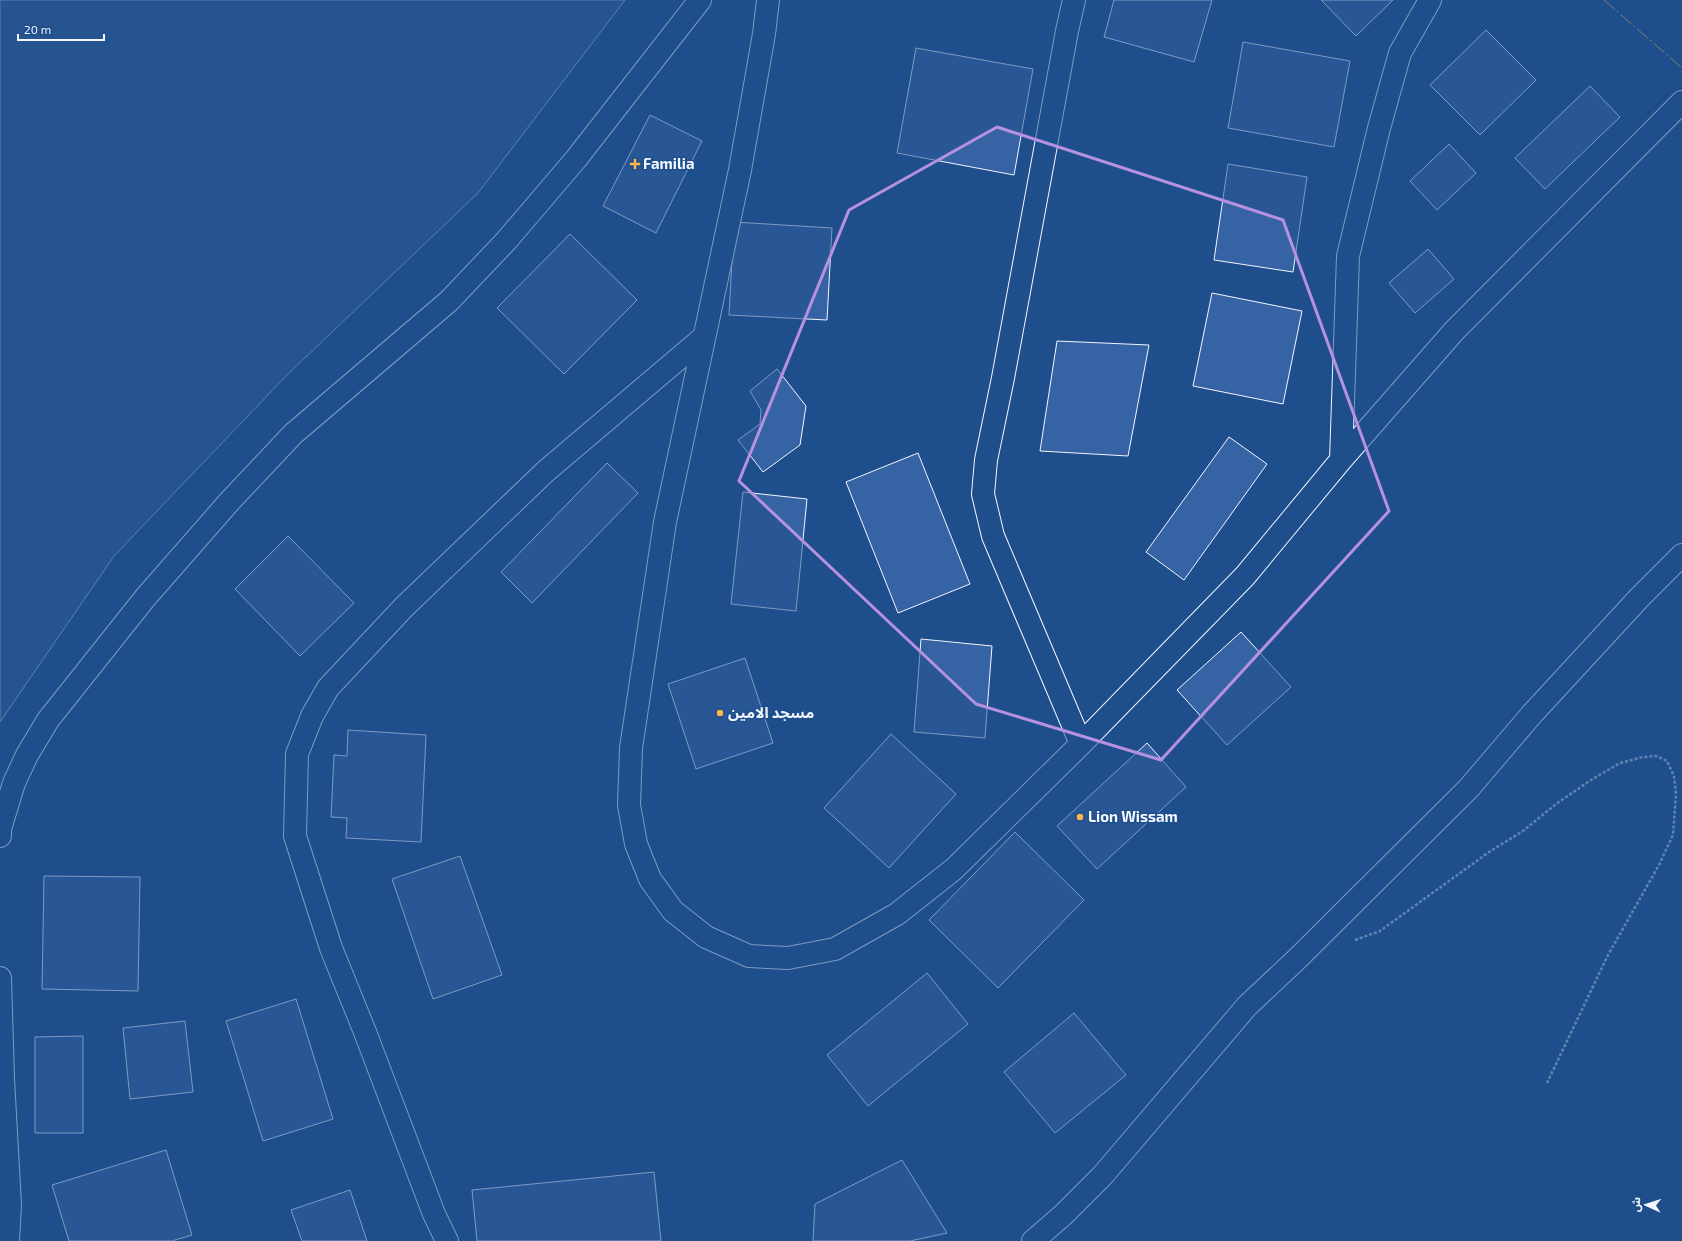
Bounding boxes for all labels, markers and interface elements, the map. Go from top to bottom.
scale bar [18,16,104,42]
text: 20 m [24,22,51,36]
place label: Familia [643,154,695,172]
marker: Familia [630,159,640,169]
place label: مسجد الامين [728,703,814,722]
marker: مسجد الامين [715,708,725,718]
place label: Lion Wissam [1088,807,1178,825]
marker: Lion Wissam [1075,812,1085,822]
north arrow [1626,1185,1666,1225]
text: ش [1629,1197,1643,1212]

